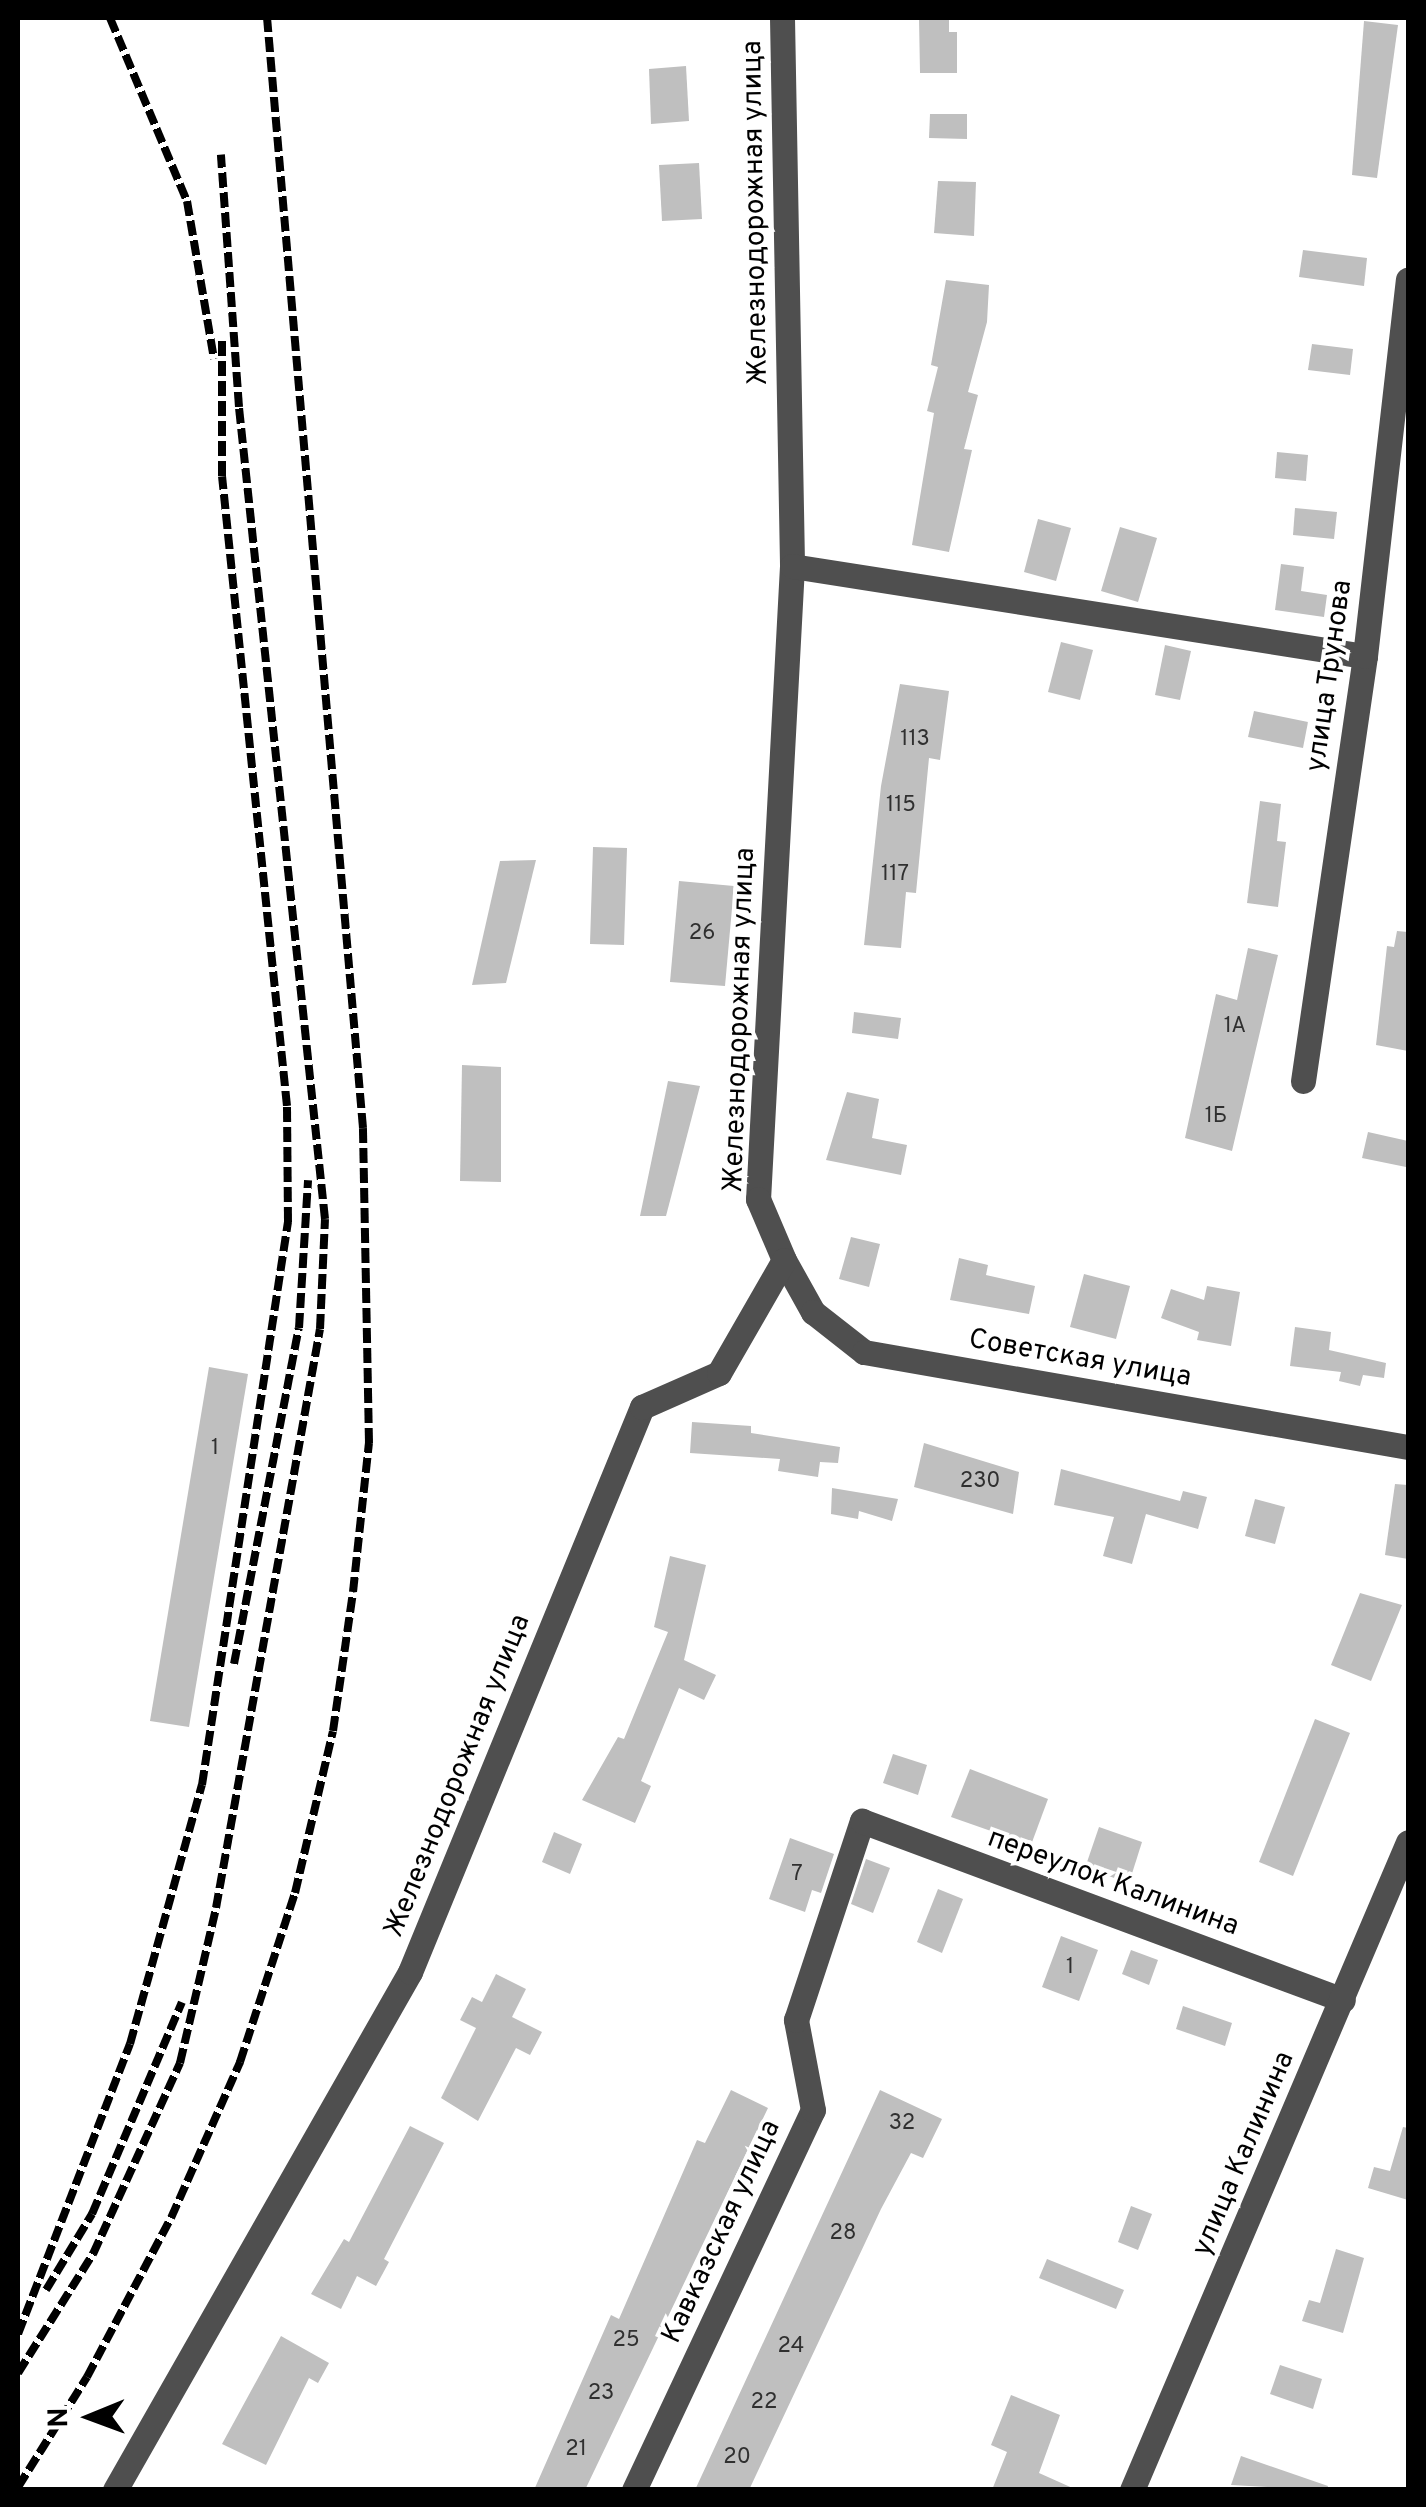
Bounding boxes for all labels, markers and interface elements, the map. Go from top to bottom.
street label: Железнодорожная улица [736,40,776,386]
street label: улица Трунова [1300,577,1360,775]
house number: 113 [900,727,930,753]
house number: 115 [886,793,916,819]
street label: Железнодорожная улица [717,847,763,1193]
house number: 117 [881,862,909,888]
house number: 26 [689,921,715,947]
house number: 1А [1224,1014,1246,1040]
house number: 1Б [1205,1104,1227,1130]
street label: Советская улица [966,1323,1194,1395]
house number: 1 [211,1436,219,1462]
house number: 230 [960,1469,1000,1495]
street label: Железнодорожная улица [378,1610,538,1942]
street label: переулок Калинина [983,1822,1243,1944]
house number: 7 [791,1862,803,1888]
house number: 1 [1066,1955,1074,1981]
street label: улица Калинина [1186,2047,1302,2261]
house number: 32 [889,2111,915,2137]
street label: Кавказская улица [656,2115,788,2349]
house number: 28 [830,2221,856,2247]
house number: 25 [612,2328,640,2354]
house number: 24 [778,2334,804,2360]
north arrow [40,2367,140,2467]
house number: 23 [588,2381,614,2407]
house number: 22 [751,2390,777,2416]
text: N [42,2407,78,2428]
house number: 21 [565,2437,587,2463]
house number: 20 [723,2445,751,2471]

